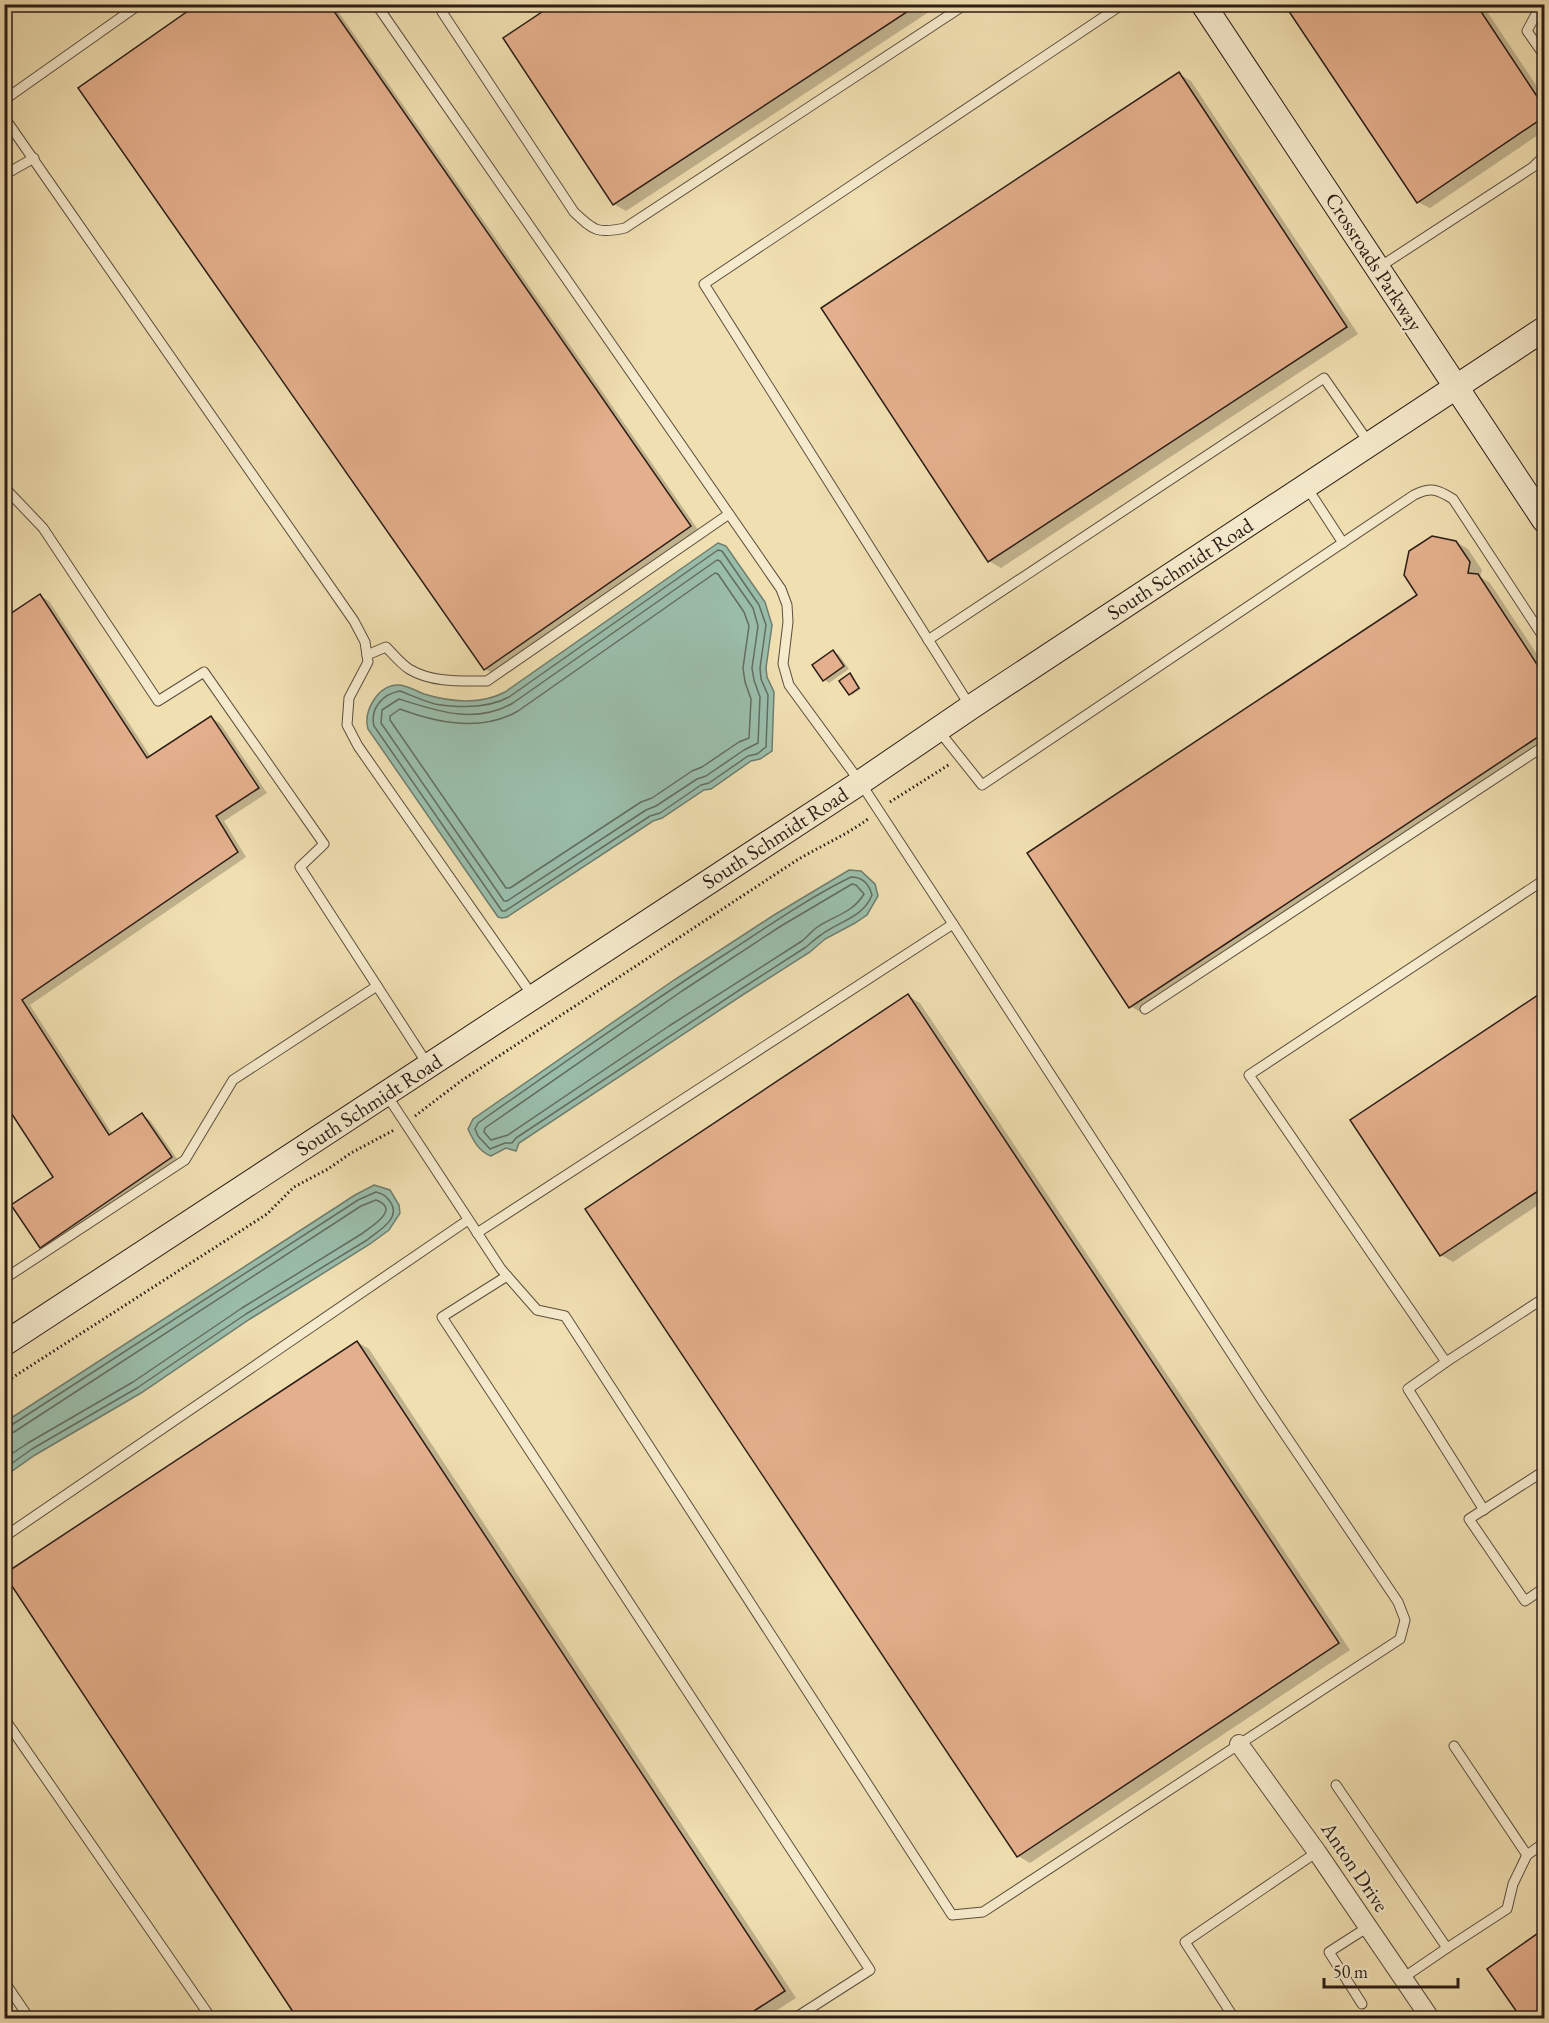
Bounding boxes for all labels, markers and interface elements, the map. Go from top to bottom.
street label: Crossroads Parkway [1320,187,1430,337]
street label: South Schmidt Road [1102,511,1258,626]
street label: South Schmidt Road [697,780,853,895]
street label: South Schmidt Road [291,1047,447,1162]
street label: Anton Drive [1315,1816,1395,1917]
scale bar [1324,1951,1458,1989]
text: 50 m [1333,1960,1368,1983]

